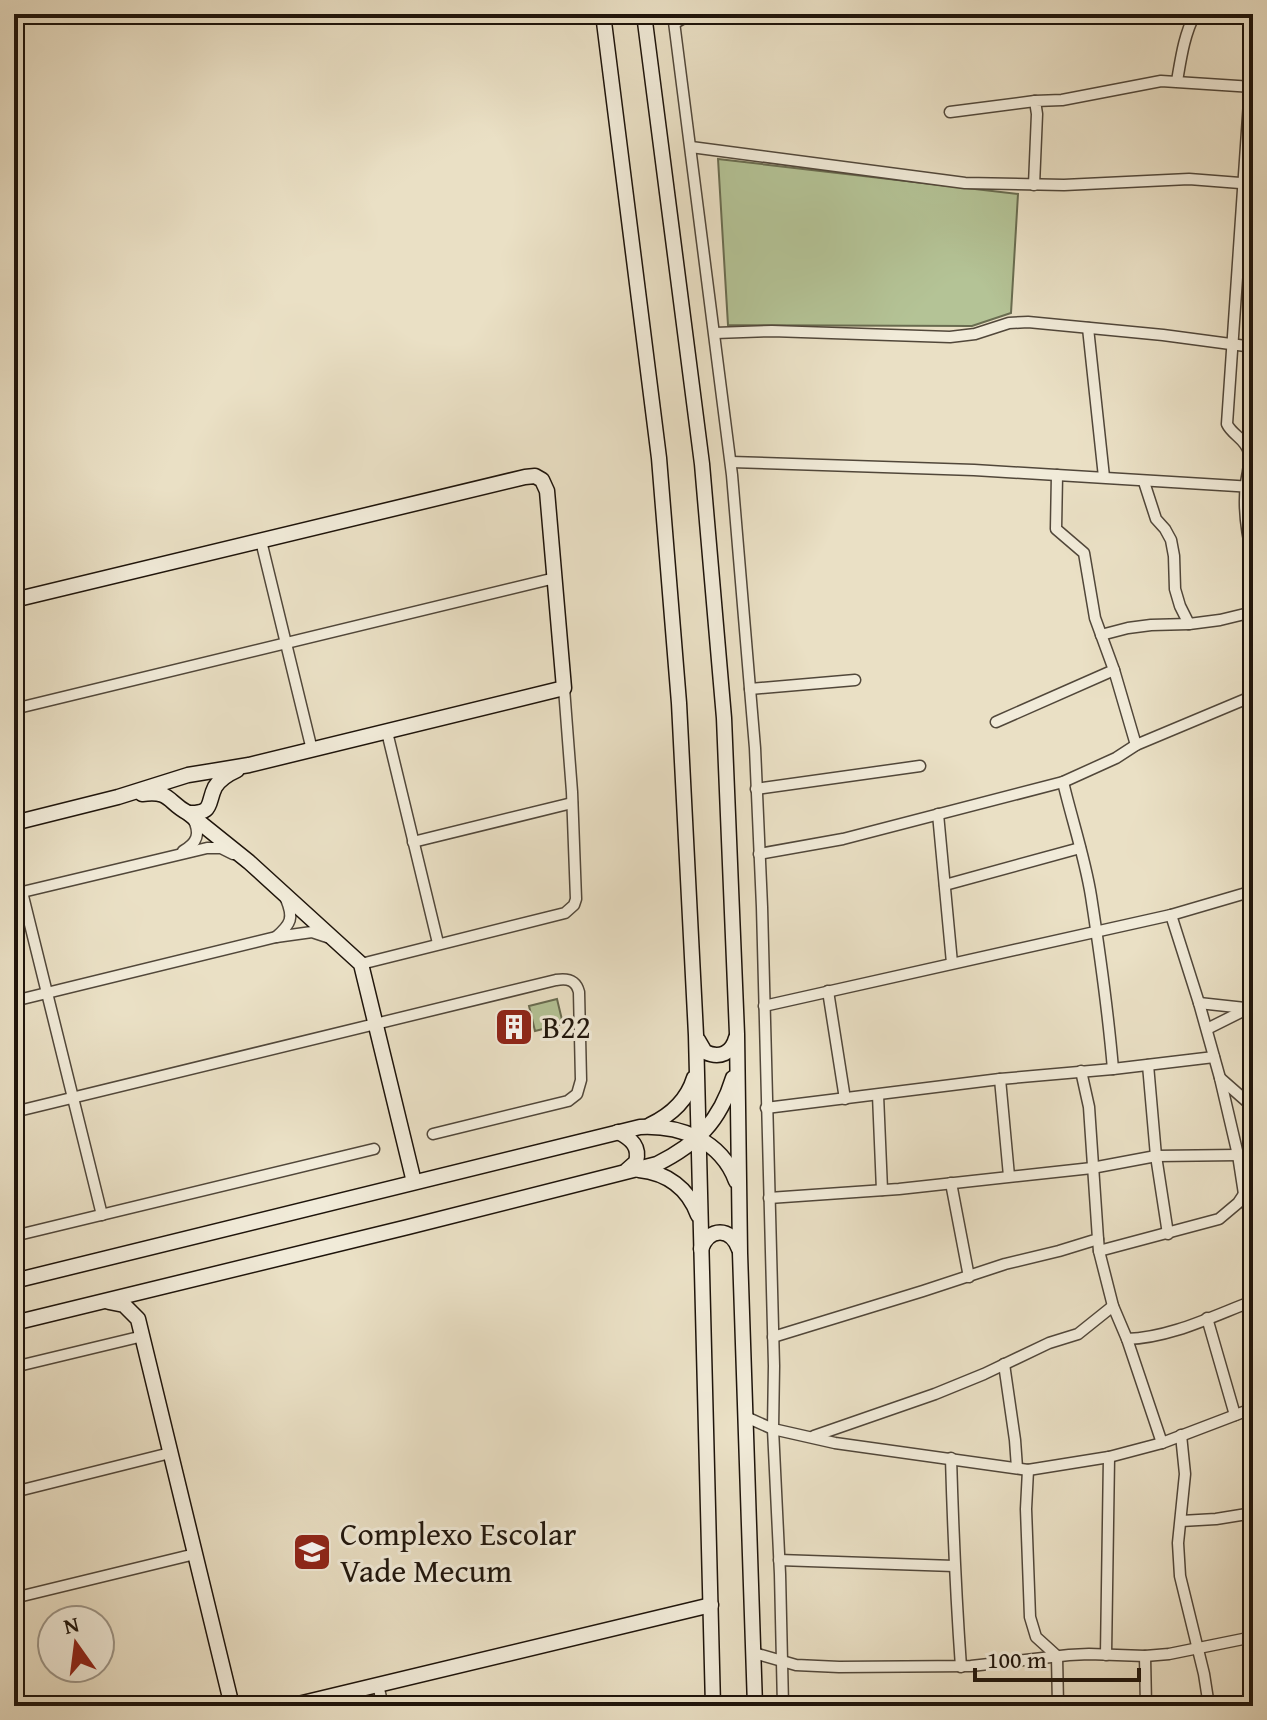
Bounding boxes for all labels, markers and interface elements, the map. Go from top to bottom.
place label: B22 [542,1003,591,1050]
building icon: B22 [493,1006,535,1048]
place label: Complexo Escolar Vade Mecum [340,1510,576,1594]
school or university icon: Complexo Escolar Vade Mecum [291,1531,333,1573]
north arrow [36,1604,116,1684]
text: N [60,1607,82,1642]
scale bar [975,1632,1139,1682]
text: 100 m [987,1642,1047,1677]

